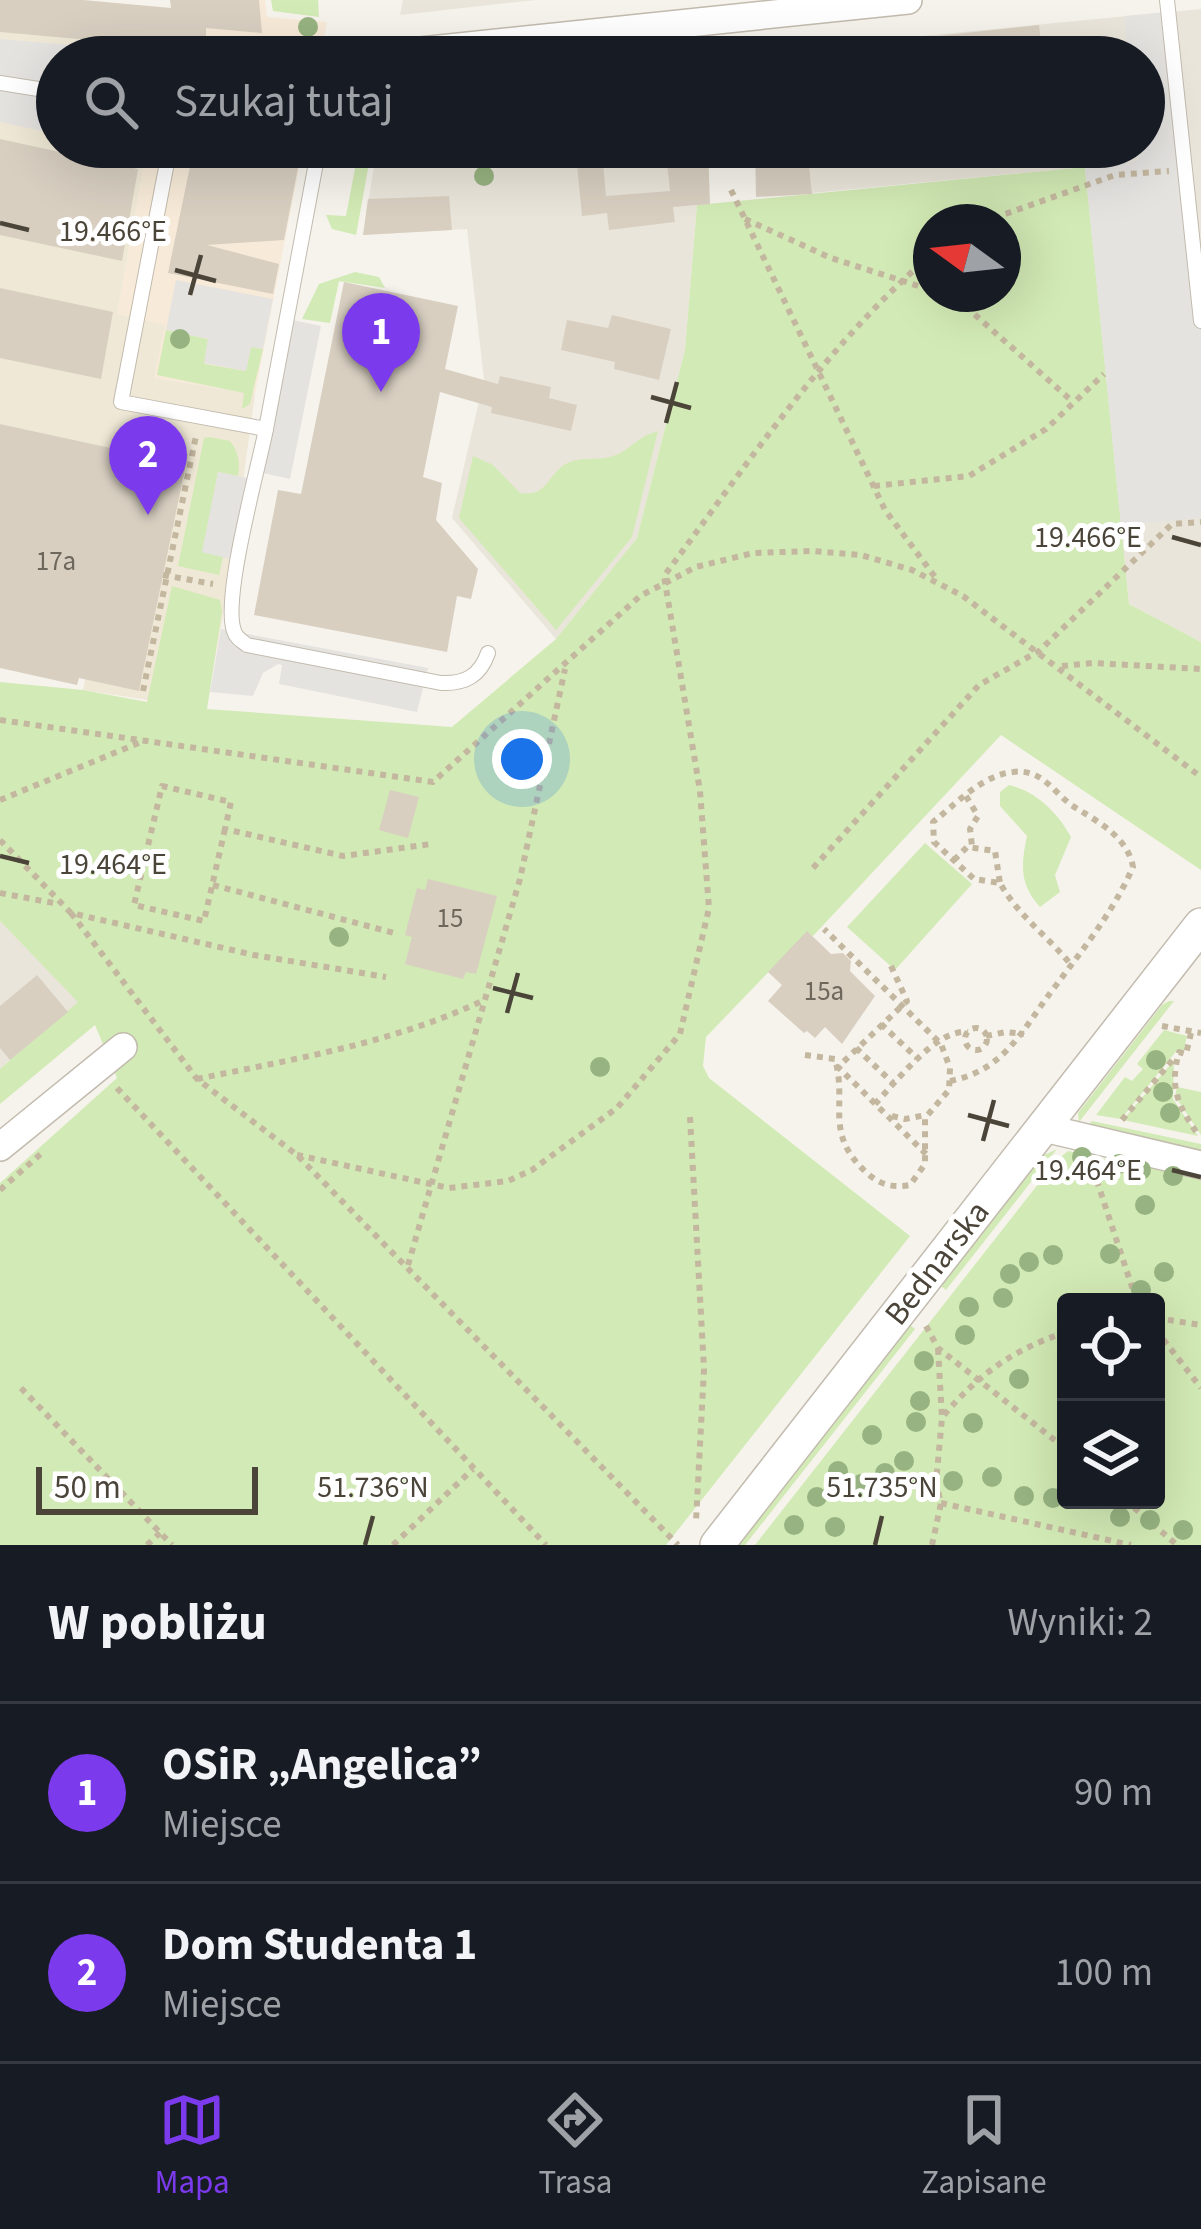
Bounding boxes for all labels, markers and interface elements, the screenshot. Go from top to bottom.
search box [36,36,1165,168]
icon: search [78,69,144,135]
text: Szukaj tutaj [174,70,394,134]
north arrow [913,204,1021,312]
text: 19.466°E [59,210,167,253]
pin: 1 [342,293,420,392]
pin: 2 [109,416,187,515]
text: 19.466°E [1034,516,1142,559]
house number: 17a [36,542,76,581]
your location [492,729,552,789]
text: 19.464°E [59,843,167,886]
house number: 15 [437,899,463,938]
house number: 15a [804,972,844,1011]
text: 19.464°E [1034,1149,1142,1192]
street label: Bednarska [873,1191,1001,1335]
map controls [1057,1293,1165,1509]
button: locate [1057,1293,1165,1401]
button: layers [1057,1401,1165,1509]
scale bar [36,1461,258,1514]
text: 50 m [54,1464,121,1511]
text: 51.736°N [317,1466,429,1509]
text: 51.735°N [826,1466,938,1509]
text: W pobliżu [48,1587,267,1659]
text: Wyniki: 2 [1007,1595,1153,1651]
text: OSiR „Angelica” [162,1733,482,1797]
text: 1 [77,1765,97,1821]
text: 90 m [1074,1765,1153,1821]
text: Miejsce [162,1797,282,1853]
text: Dom Studenta 1 [162,1913,477,1977]
text: 2 [77,1945,97,2001]
text: 100 m [1055,1945,1153,2001]
text: Miejsce [162,1977,282,2033]
tab: Mapa [154,2087,230,2206]
tab: Trasa [538,2087,612,2206]
tab: Zapisane [921,2087,1047,2206]

